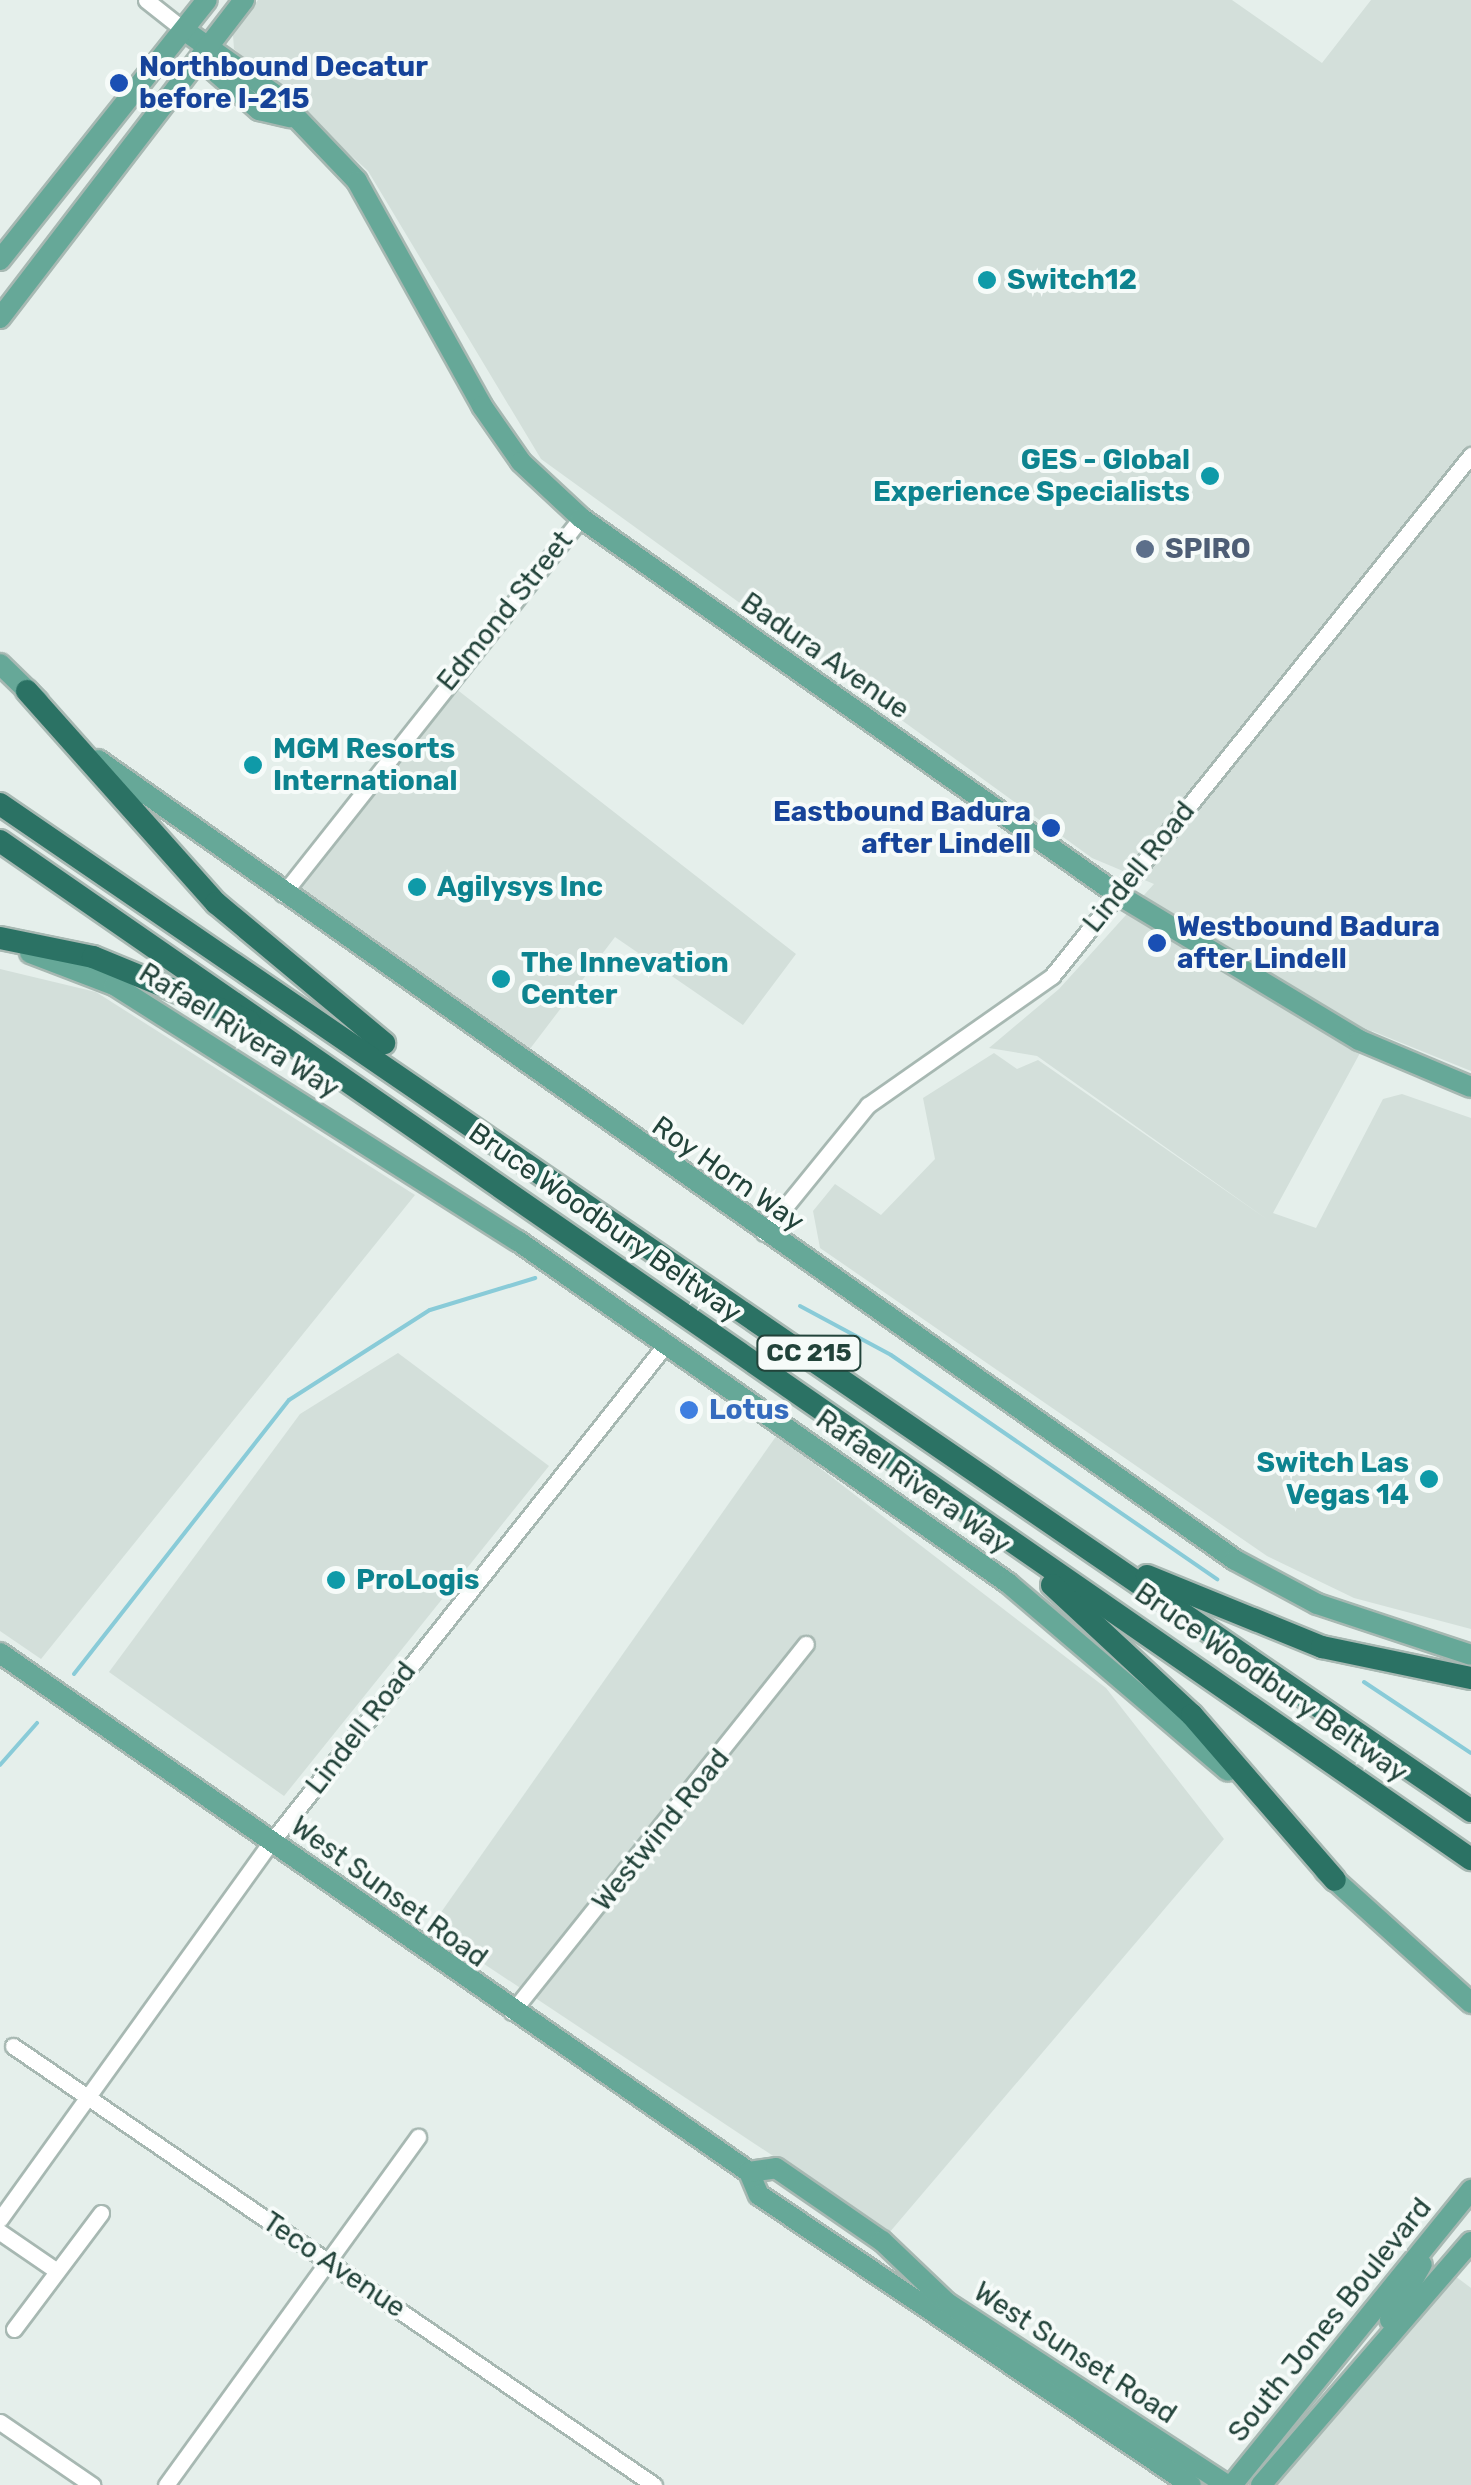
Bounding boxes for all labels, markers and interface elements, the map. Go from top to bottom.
place label: Northbound Decatur before I-215 [139,50,428,116]
marker: Northbound Decatur before I-215 [108,72,130,94]
place label: Switch12 [1007,263,1137,297]
marker: Switch12 [976,269,998,291]
place label: GES - Global Experience Specialists [873,443,1190,509]
marker: GES - Global Experience Specialists [1199,465,1221,487]
street label: Edmond Street [430,524,580,698]
place label: SPIRO [1165,532,1251,566]
marker: SPIRO [1134,538,1156,560]
street label: Badura Avenue [734,585,916,727]
place label: MGM Resorts International [273,732,457,798]
marker: MGM Resorts International [242,754,264,776]
place label: Eastbound Badura after Lindell [773,795,1031,861]
street label: Lindell Road [1076,795,1202,939]
marker: Eastbound Badura after Lindell [1040,817,1062,839]
place label: Agilysys Inc [437,870,603,904]
marker: Agilysys Inc [406,876,428,898]
place label: Westbound Badura after Lindell [1177,910,1440,976]
marker: Westbound Badura after Lindell [1146,932,1168,954]
place label: The Innevation Center [521,946,729,1012]
street label: Rafael Rivera Way [133,956,345,1106]
marker: The Innevation Center [490,968,512,990]
street label: Roy Horn Way [645,1109,811,1239]
street label: Bruce Woodbury Beltway [462,1116,748,1330]
road number: CC 215 [754,1333,864,1373]
place label: Lotus [709,1393,789,1427]
marker: Lotus [678,1399,700,1421]
street label: Rafael Rivera Way [809,1402,1017,1562]
place label: Switch Las Vegas 14 [1256,1446,1409,1512]
marker: Switch Las Vegas 14 [1418,1468,1440,1490]
place label: ProLogis [356,1563,480,1597]
marker: ProLogis [325,1569,347,1591]
street label: Bruce Woodbury Beltway [1128,1576,1414,1790]
street label: Lindell Road [299,1655,423,1801]
street label: Westwind Road [585,1742,737,1918]
street label: West Sunset Road [284,1809,494,1975]
street label: South Jones Boulevard [1221,2191,1439,2449]
street label: Teco Avenue [256,2205,412,2325]
street label: West Sunset Road [967,2275,1183,2431]

